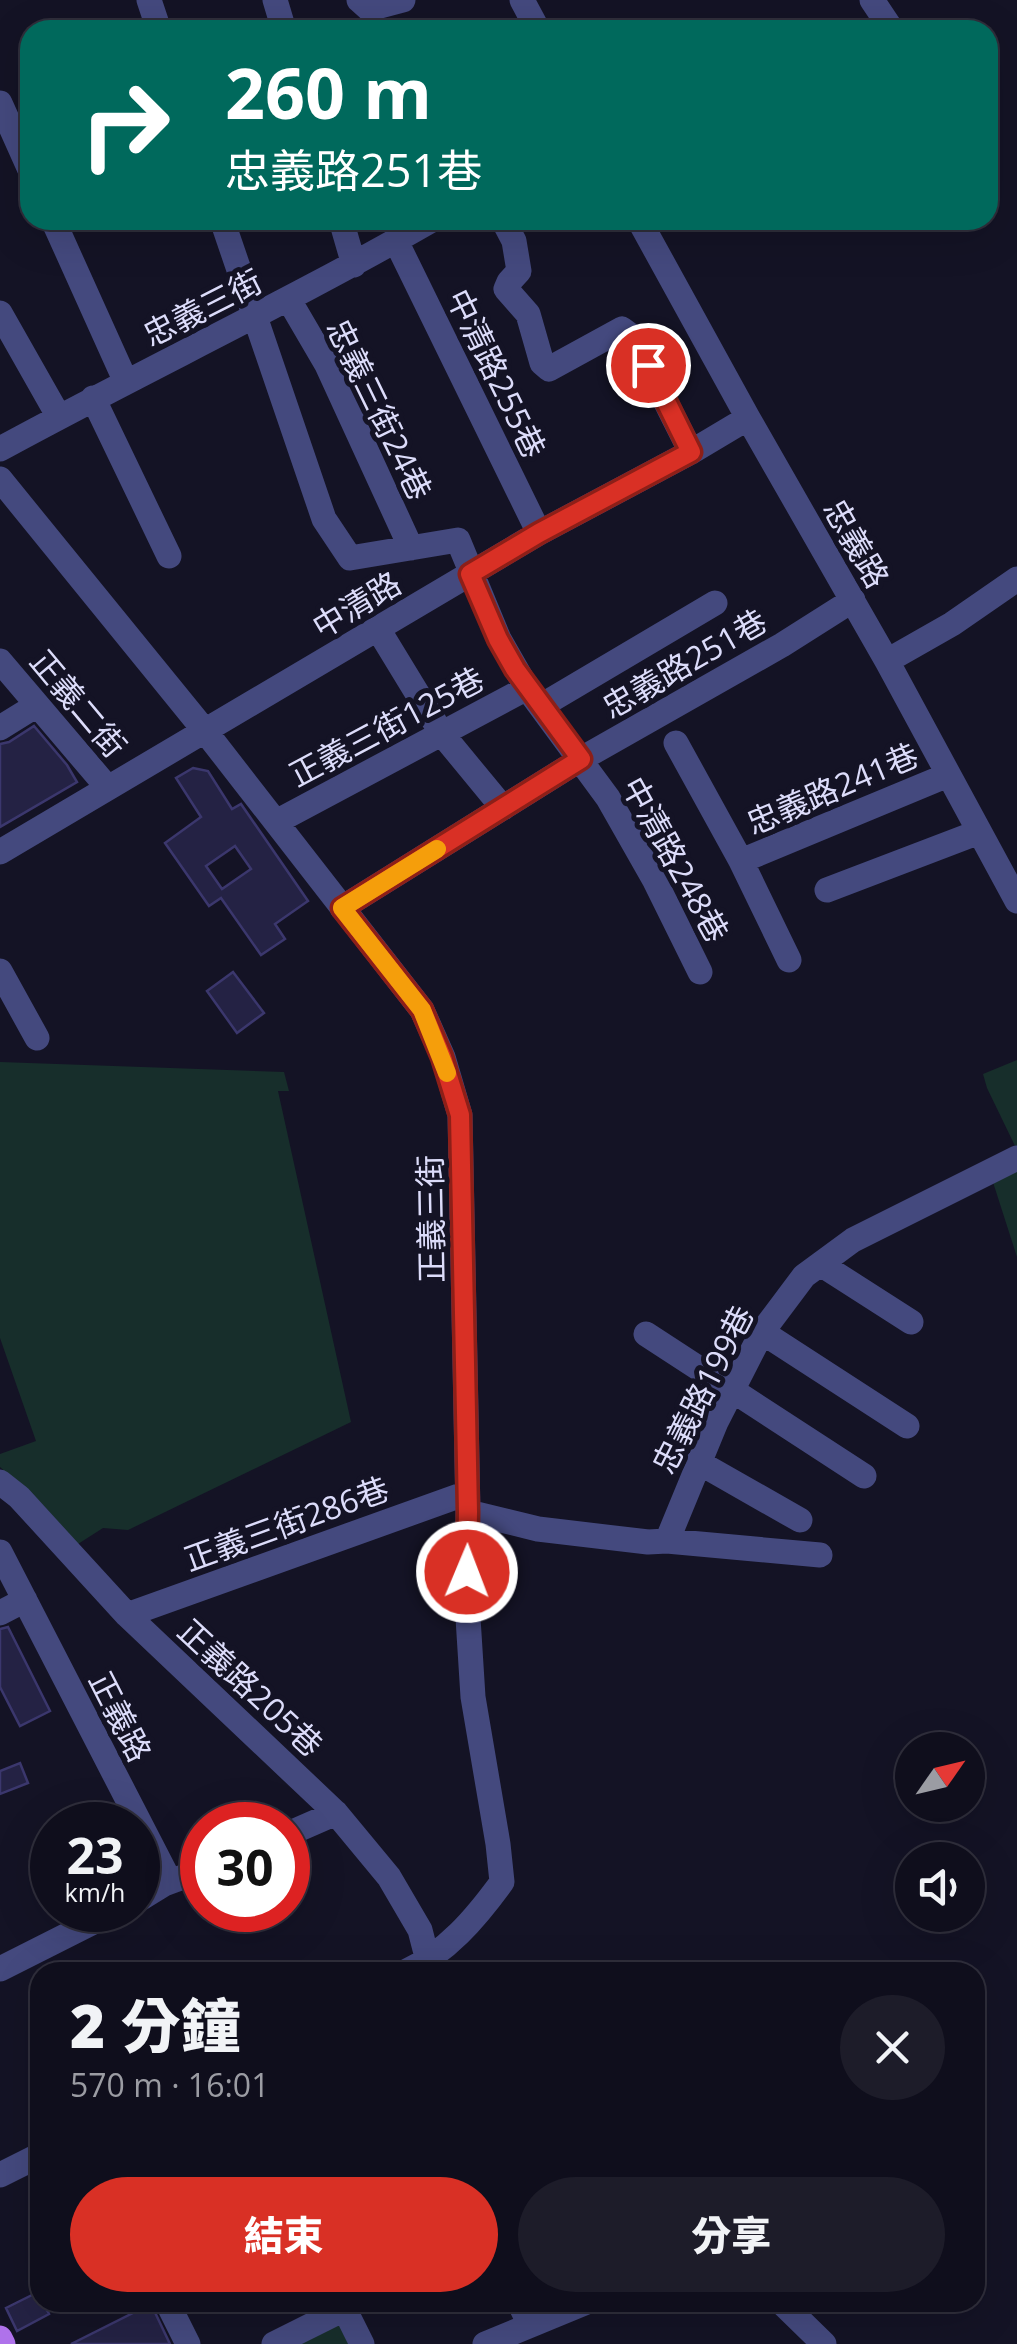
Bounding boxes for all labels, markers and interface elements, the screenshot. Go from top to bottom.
text: 260 m [225,44,432,140]
icon: right [60,60,190,190]
text: 忠義路251巷 [225,139,482,200]
street label: 忠義三街 [135,259,269,355]
street label: 中清路255巷 [438,281,556,465]
street label: 忠義三街24巷 [318,311,442,507]
pin [606,323,691,408]
icon: arrive [621,338,676,393]
street label: 忠義路 [814,491,900,595]
street label: 中清路 [304,561,408,647]
street label: 忠義路251巷 [594,599,774,727]
street label: 正義二街 [21,640,137,766]
street label: 正義三街125巷 [281,657,491,795]
street label: 忠義路241巷 [739,732,925,844]
street label: 中清路248巷 [613,769,739,949]
street label: 正義三街 [407,1155,453,1283]
street label: 忠義路199巷 [641,1298,763,1480]
street label: 正義三街286巷 [178,1466,394,1580]
position arrow [415,1520,519,1624]
street label: 正義路205巷 [169,1609,333,1765]
street label: 正義路 [80,1663,162,1769]
north arrow [895,1732,985,1822]
map controls [895,1732,985,1932]
speed limit sign: 30 [180,1802,310,1932]
text: 23 [66,1821,124,1889]
button: sound [895,1842,985,1932]
text: km/h [65,1875,125,1909]
text: 2 分鐘 [70,1984,241,2066]
button: close [840,1995,945,2100]
text: 570 m · 16:01 [70,2063,269,2106]
button: 結束 [70,2177,498,2292]
button: 分享 [518,2177,945,2292]

